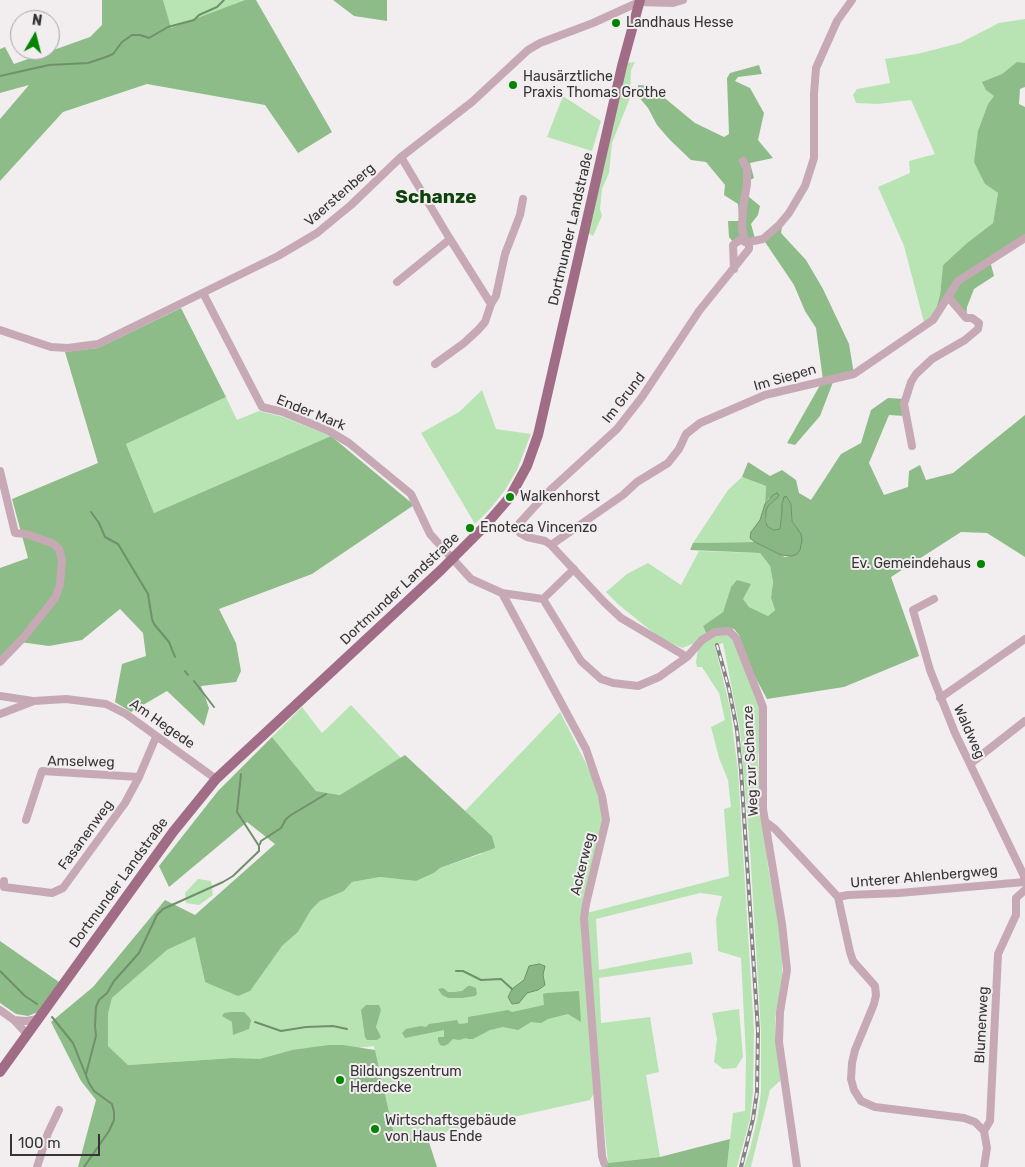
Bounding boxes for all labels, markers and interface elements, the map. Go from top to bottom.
north arrow [10,10,60,60]
text: N [31,12,43,30]
place label: Landhaus Hesse [626,15,734,31]
marker: Landhaus Hesse [610,17,622,29]
place label: Hausärztliche Praxis Thomas Grothe [523,69,666,102]
marker: Hausärztliche Praxis Thomas Grothe [507,79,519,91]
street label: Dortmunder Landstraße [545,151,597,307]
street label: Vaerstenberg [301,160,379,230]
district label: Schanze [395,187,477,209]
street label: Im Siepen [752,361,818,395]
street label: Im Grund [599,369,649,427]
street label: Ender Mark [274,391,348,435]
place label: Walkenhorst [520,489,600,505]
marker: Walkenhorst [504,491,516,503]
place label: Enoteca Vincenzo [480,520,597,536]
marker: Enoteca Vincenzo [464,522,476,534]
street label: Dortmunder Landstraße [337,529,463,649]
place label: Ev. Gemeindehaus [851,556,971,572]
marker: Ev. Gemeindehaus [975,558,987,570]
street label: Am Hegede [126,695,198,753]
street label: Waldweg [950,702,988,762]
street label: Weg zur Schanze [740,705,762,817]
street label: Amselweg [47,753,115,771]
street label: Fasanenweg [55,797,117,873]
street label: Dortmunder Landstraße [66,815,172,951]
street label: Ackerweg [567,831,599,897]
street label: Unterer Ahlenbergweg [850,862,998,892]
street label: Blumenweg [972,986,992,1064]
place label: Bildungszentrum Herdecke [350,1064,462,1096]
marker: Bildungszentrum Herdecke [334,1074,346,1086]
place label: Wirtschaftsgebäude von Haus Ende [385,1113,516,1146]
marker: Wirtschaftsgebäude von Haus Ende [369,1123,381,1135]
scale bar [12,1124,102,1156]
text: 100 m [18,1134,60,1152]

